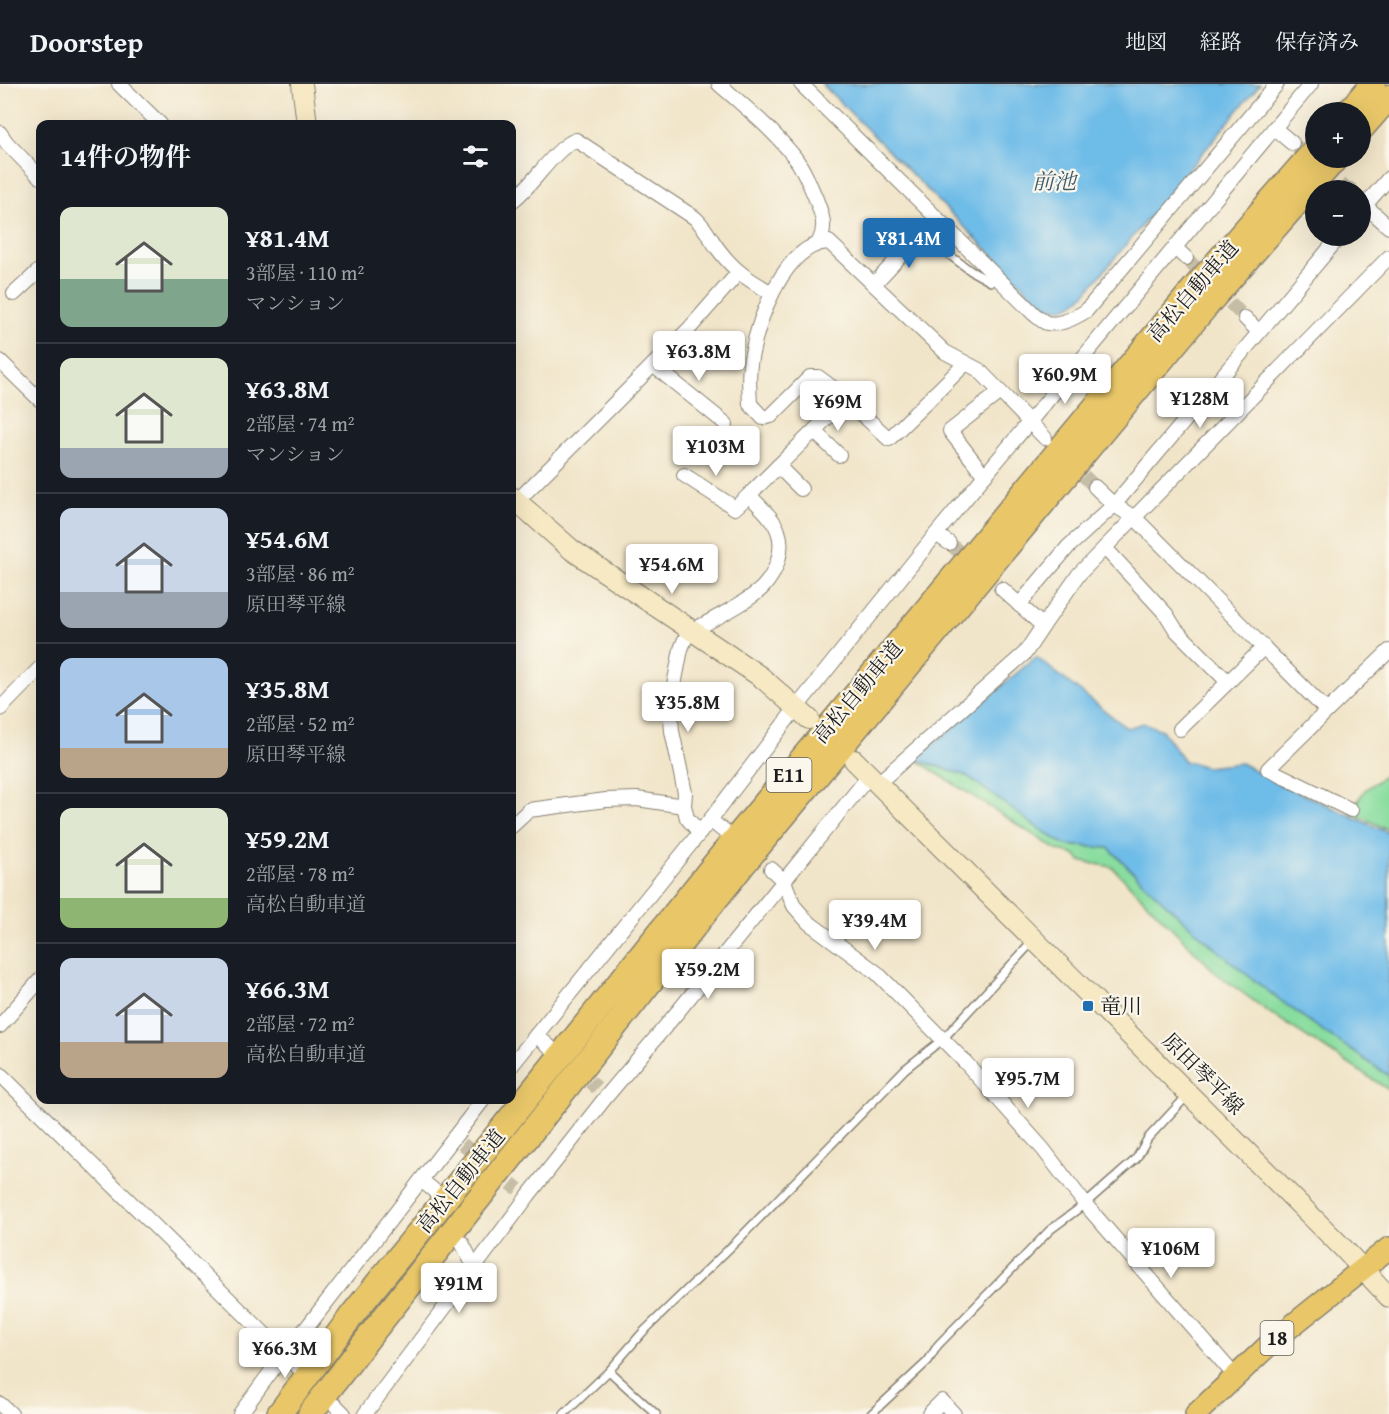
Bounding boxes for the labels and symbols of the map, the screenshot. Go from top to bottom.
water label: 前池 [1032,165,1079,197]
pin: ¥81.4M [860,218,958,269]
street label: 高松自動車道 [1140,233,1246,348]
pin: ¥63.8M [650,331,748,382]
pin: ¥60.9M [1016,354,1114,405]
pin: ¥128M [1158,378,1242,429]
pin: ¥69M [802,381,874,432]
pin: ¥103M [674,426,758,477]
pin: ¥54.6M [623,544,721,595]
street label: 高松自動車道 [805,633,910,750]
pin: ¥35.8M [639,682,737,733]
road number: E11 [766,758,812,792]
pin: ¥39.4M [826,900,924,951]
pin: ¥59.2M [659,949,757,1000]
place label: 竜川 [1100,990,1142,1021]
marker: 竜川 [1081,999,1095,1013]
street label: 原田琴平線 [1155,1026,1251,1122]
pin: ¥95.7M [979,1058,1077,1109]
street label: 高松自動車道 [409,1122,512,1239]
pin: ¥106M [1129,1228,1213,1279]
pin: ¥91M [423,1263,495,1314]
road number: 18 [1260,1321,1294,1355]
pin: ¥66.3M [236,1328,334,1379]

